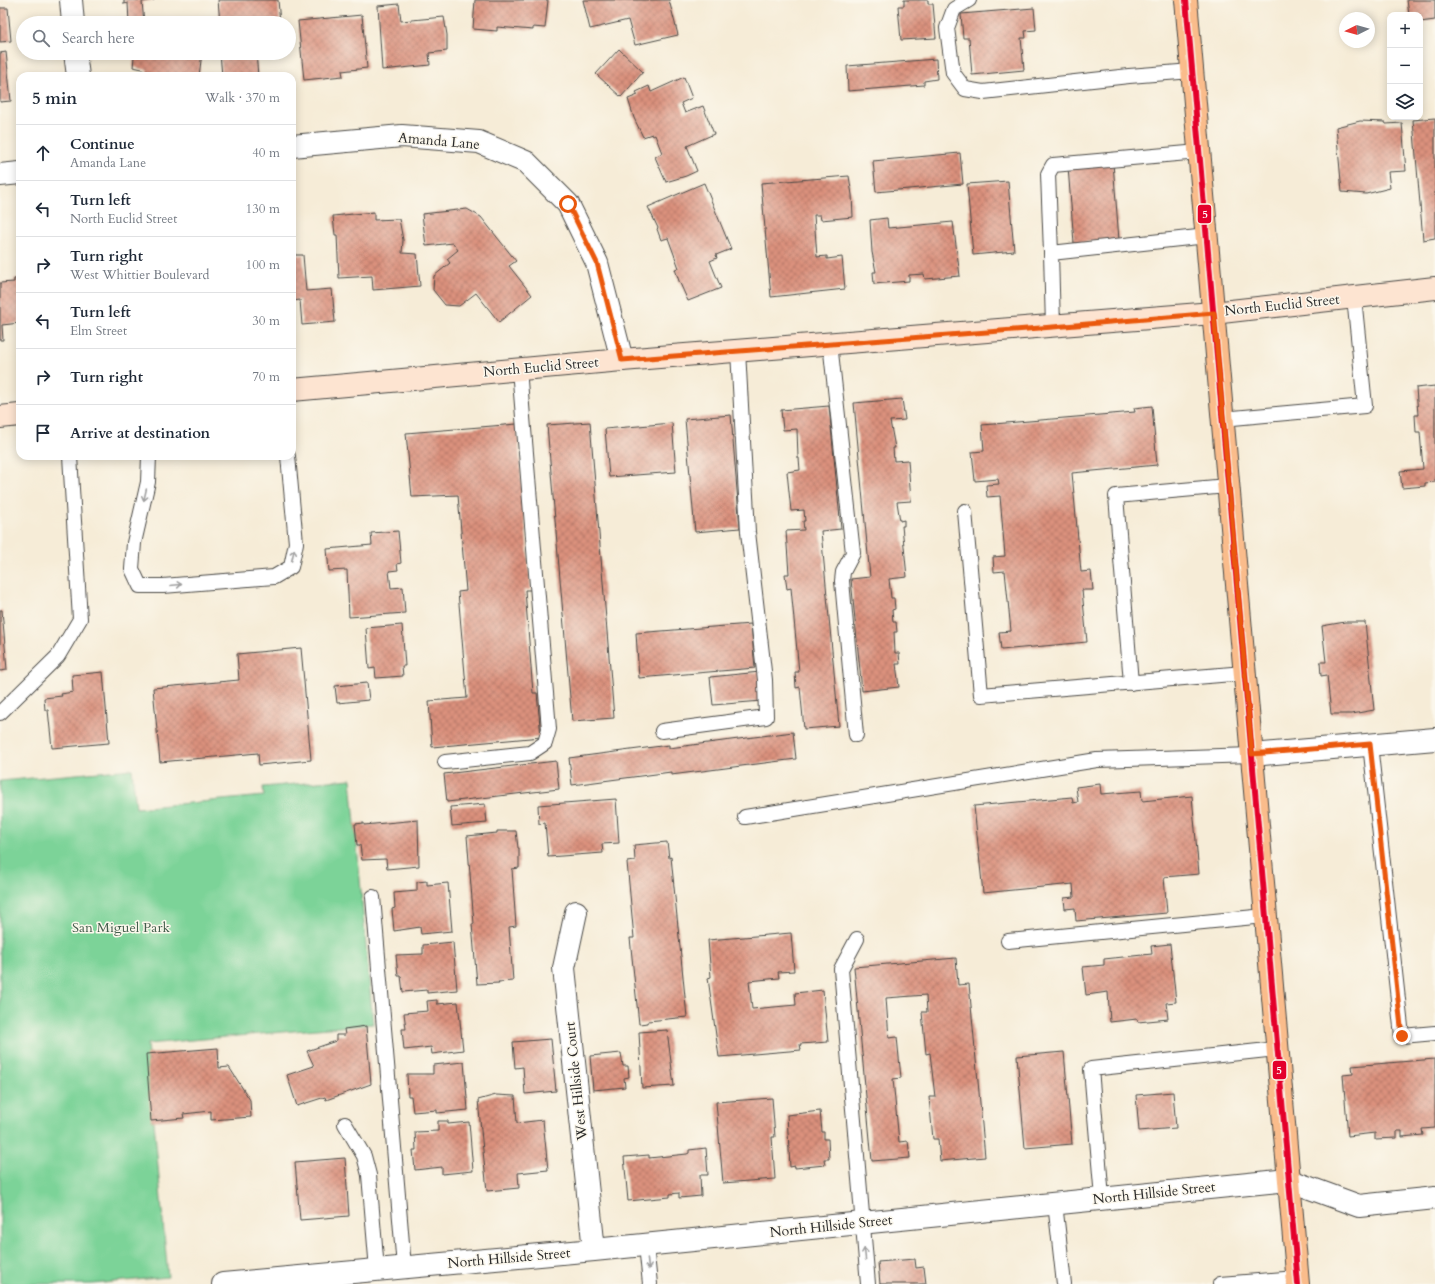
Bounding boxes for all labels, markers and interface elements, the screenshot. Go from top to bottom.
north arrow [1339,12,1375,48]
map controls [1387,12,1423,120]
button: + [1387,12,1423,48]
search box [16,16,296,60]
icon: search [30,27,52,49]
text: Search here [62,28,135,48]
button: − [1387,48,1423,84]
button: layers [1387,84,1423,120]
text: 5 min [32,87,77,110]
text: Walk · 370 m [205,89,280,107]
street label: Amanda Lane [397,128,481,154]
text: Continue [70,134,135,154]
icon: ahead [32,142,54,164]
text: 40 m [252,144,280,162]
text: Amanda Lane [70,154,146,172]
text: Turn left [70,190,131,210]
route start [559,195,577,213]
icon: left [32,198,54,220]
text: 130 m [246,200,280,218]
line badge: 5 [1197,204,1212,224]
text: 5 [1202,207,1208,222]
text: North Euclid Street [70,210,177,228]
text: Turn right [70,246,143,266]
icon: right [32,254,54,276]
text: 100 m [246,256,280,274]
text: West Whittier Boulevard [70,266,209,284]
street label: North Euclid Street [1224,289,1341,320]
text: Turn left [70,302,131,322]
icon: left [32,310,54,332]
text: 30 m [252,312,280,330]
text: Elm Street [70,322,127,340]
street label: North Euclid Street [483,352,600,382]
icon: right [32,366,54,388]
text: Turn right [70,367,143,387]
text: 70 m [252,368,280,386]
icon: arrive [32,422,54,444]
text: Arrive at destination [70,423,210,443]
one-way arrow [141,488,149,501]
one-way arrow [290,549,298,562]
one-way arrow [169,582,182,589]
park label: San Miguel Park [72,918,171,937]
street label: West Hillside Court [560,1020,592,1142]
route end [1393,1027,1411,1045]
line badge: 5 [1272,1060,1287,1080]
text: 5 [1276,1063,1282,1078]
street label: North Hillside Street [1092,1177,1217,1209]
street label: North Hillside Street [769,1210,894,1242]
street label: North Hillside Street [447,1243,572,1273]
one-way arrow [862,1248,869,1261]
one-way arrow [644,1258,652,1271]

